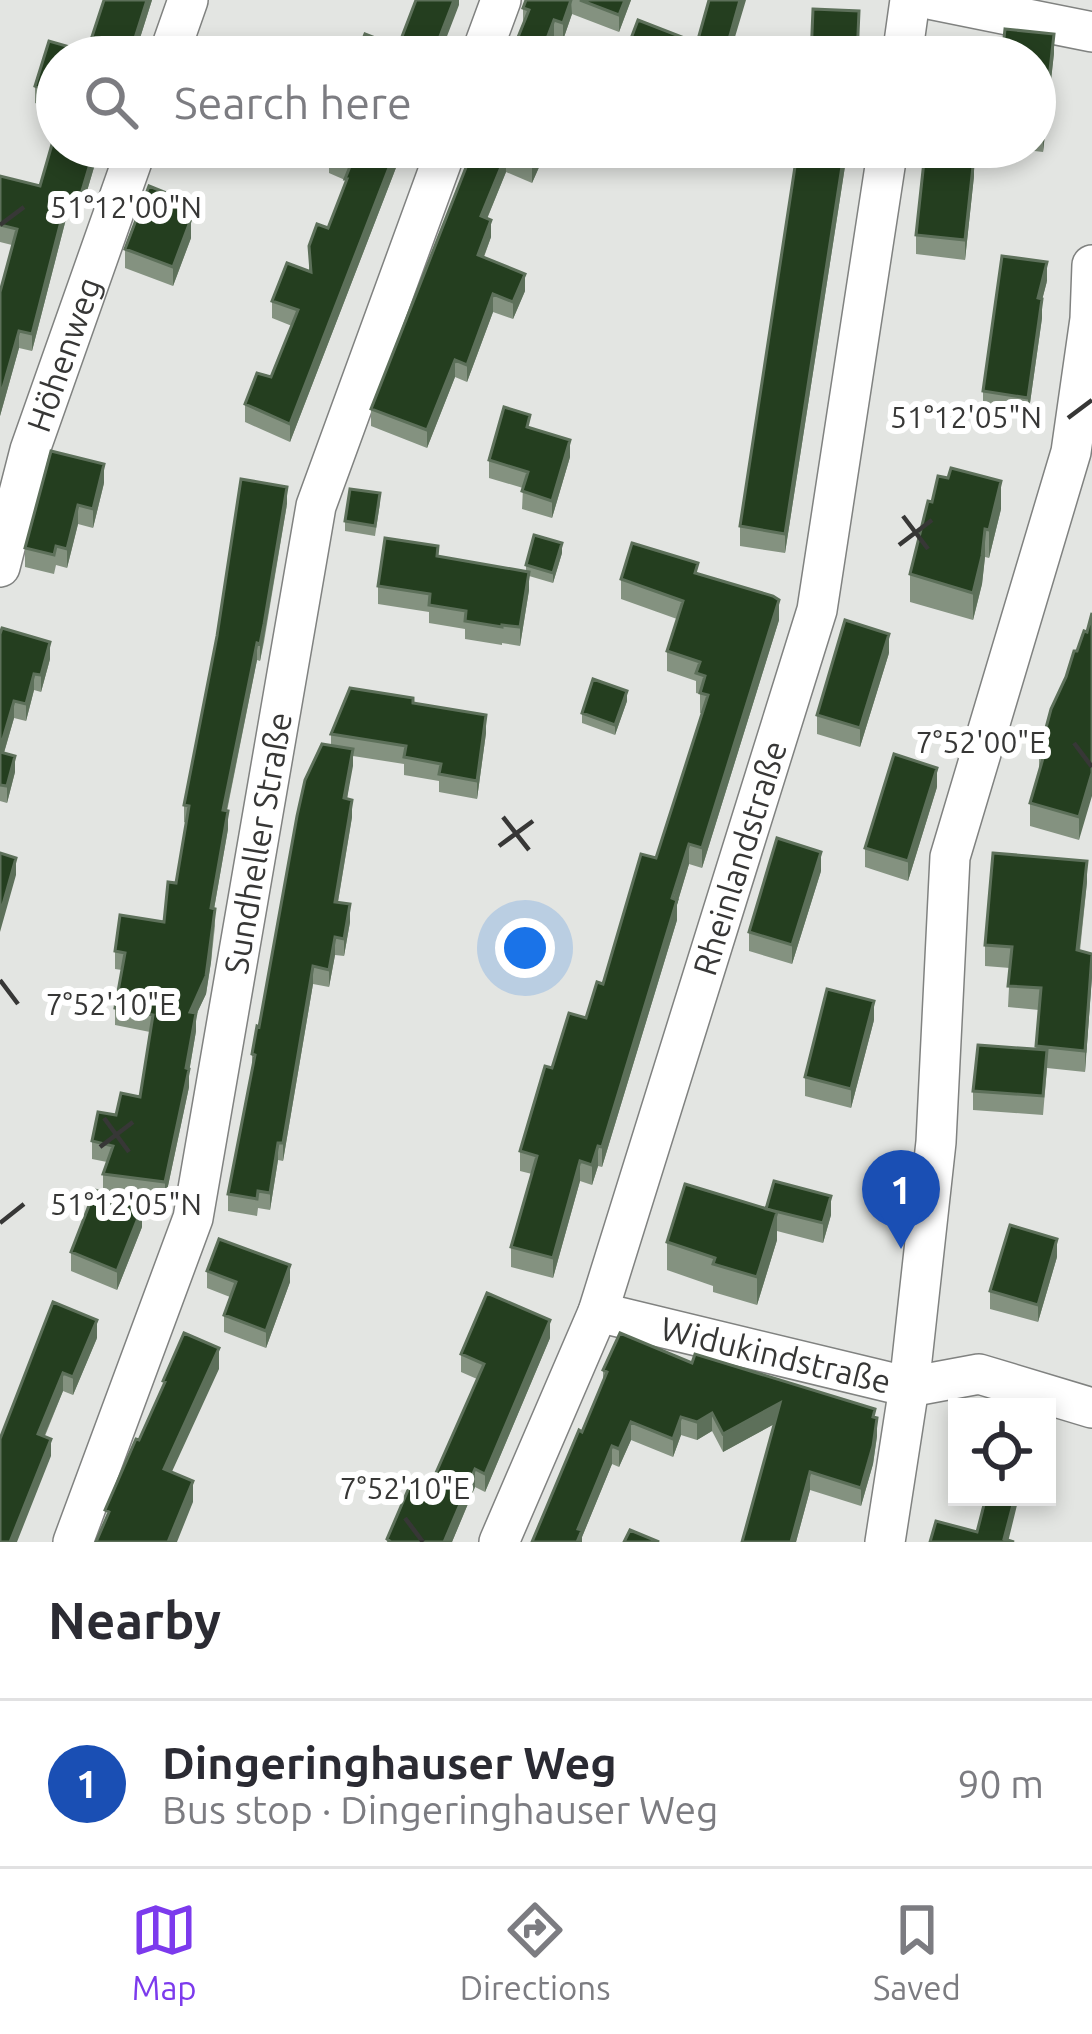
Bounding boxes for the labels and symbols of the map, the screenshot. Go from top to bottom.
text: 51°12'00"N [50,190,202,224]
street label: Höhenweg [19,272,107,436]
text: 51°12'05"N [890,400,1042,434]
street label: Sundheller Straße [217,709,298,977]
text: 7°52'00"E [916,725,1046,759]
street label: Rheinlandstraße [685,736,793,979]
your location [495,918,555,978]
text: 7°52'10"E [46,987,176,1021]
pin: 1 [862,1150,940,1249]
text: 51°12'05"N [50,1187,202,1221]
street label: Widukindstraße [657,1309,895,1400]
text: 7°52'10"E [340,1471,470,1505]

